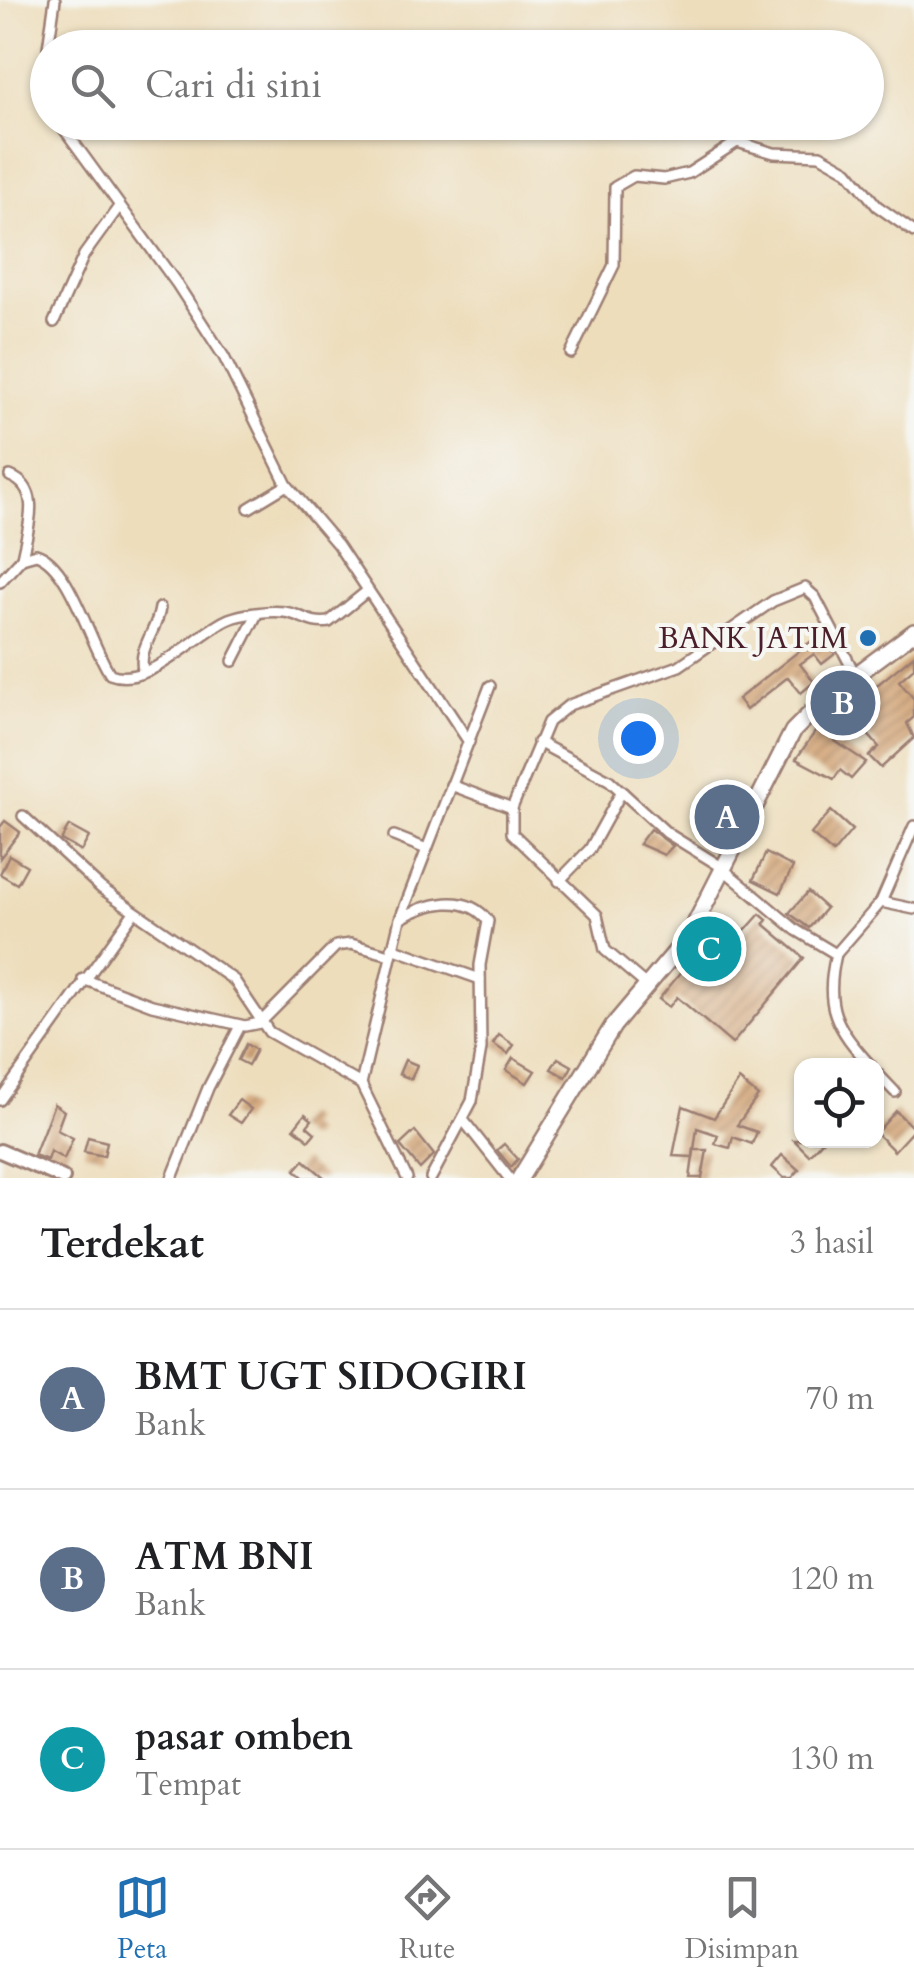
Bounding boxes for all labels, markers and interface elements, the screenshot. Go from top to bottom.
search box [30,30,884,140]
icon: search [65,58,120,113]
text: Cari di sini [145,59,322,111]
place label: BANK JATIM [658,618,848,659]
marker: BANK JATIM [857,627,879,649]
pin: B [810,666,876,740]
your location [613,713,664,764]
pin: A [694,780,760,854]
pin: C [676,912,742,986]
map controls [794,1058,884,1148]
button: locate [794,1058,884,1148]
text: Terdekat [40,1215,204,1272]
text: 3 hasil [790,1221,874,1265]
text: BMT UGT SIDOGIRI [135,1351,527,1403]
text: A [60,1377,85,1421]
text: 70 m [806,1377,874,1421]
text: Bank [135,1403,206,1447]
text: ATM BNI [135,1531,314,1583]
text: B [61,1557,84,1601]
text: 120 m [789,1557,874,1601]
text: Bank [135,1583,206,1627]
text: pasar omben [135,1711,353,1763]
text: C [60,1737,85,1781]
text: 130 m [789,1737,874,1781]
text: Tempat [135,1763,241,1807]
tab: Peta [115,1870,170,1968]
tab: Rute [399,1870,455,1968]
tab: Disimpan [685,1870,799,1968]

